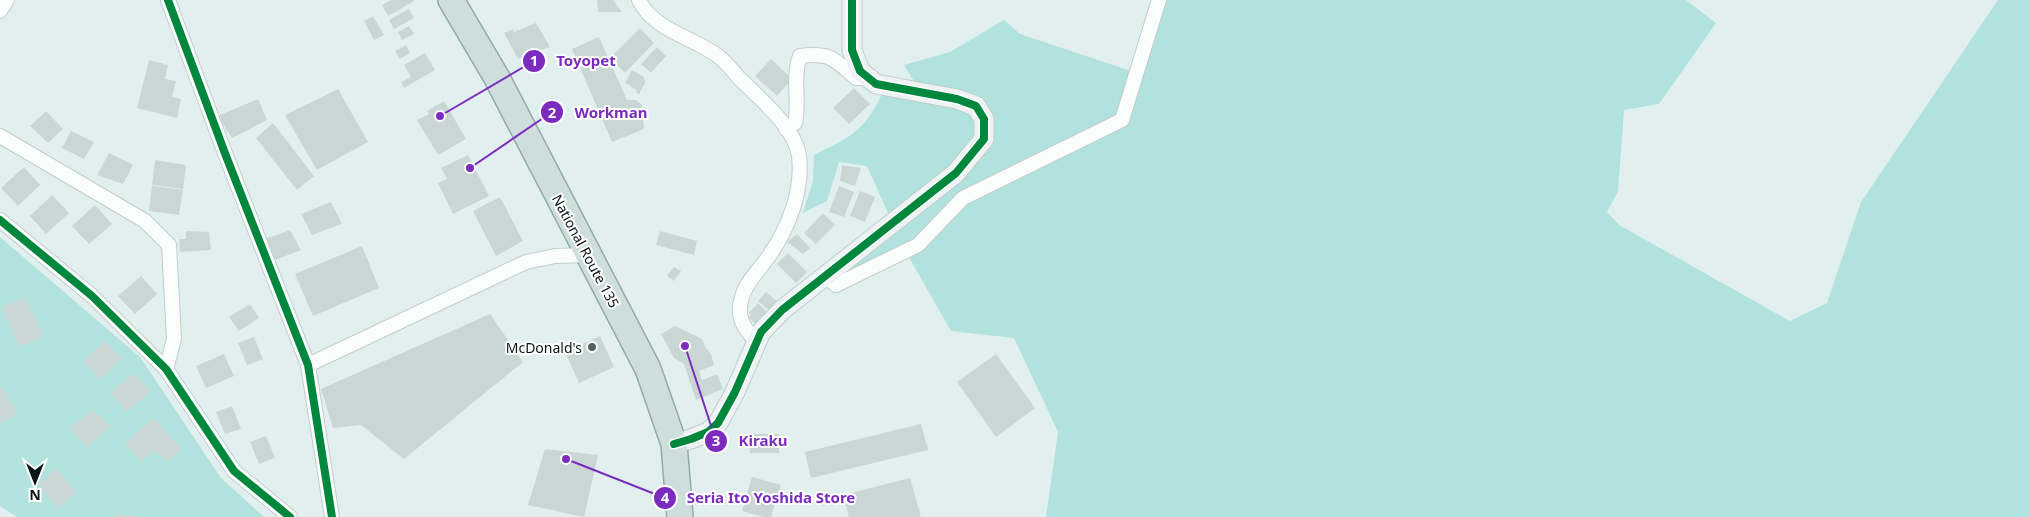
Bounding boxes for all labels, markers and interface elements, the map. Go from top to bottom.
callout: Toyopet [521,46,626,76]
text: 1 [530,50,538,70]
text: Toyopet [556,50,616,70]
callout: Workman [539,97,657,127]
text: 2 [548,102,557,122]
text: Workman [575,102,647,122]
street label: National Route 135 [548,191,624,311]
place label: McDonald's [506,338,582,357]
marker: McDonald's [586,341,598,353]
callout: Kiraku [703,426,797,456]
text: 3 [712,430,720,450]
text: Kiraku [739,430,787,450]
north arrow [10,457,60,507]
callout: Seria Ito Yoshida Store [652,483,866,513]
text: N [29,486,41,505]
text: 4 [661,487,670,507]
text: Seria Ito Yoshida Store [687,487,855,507]

